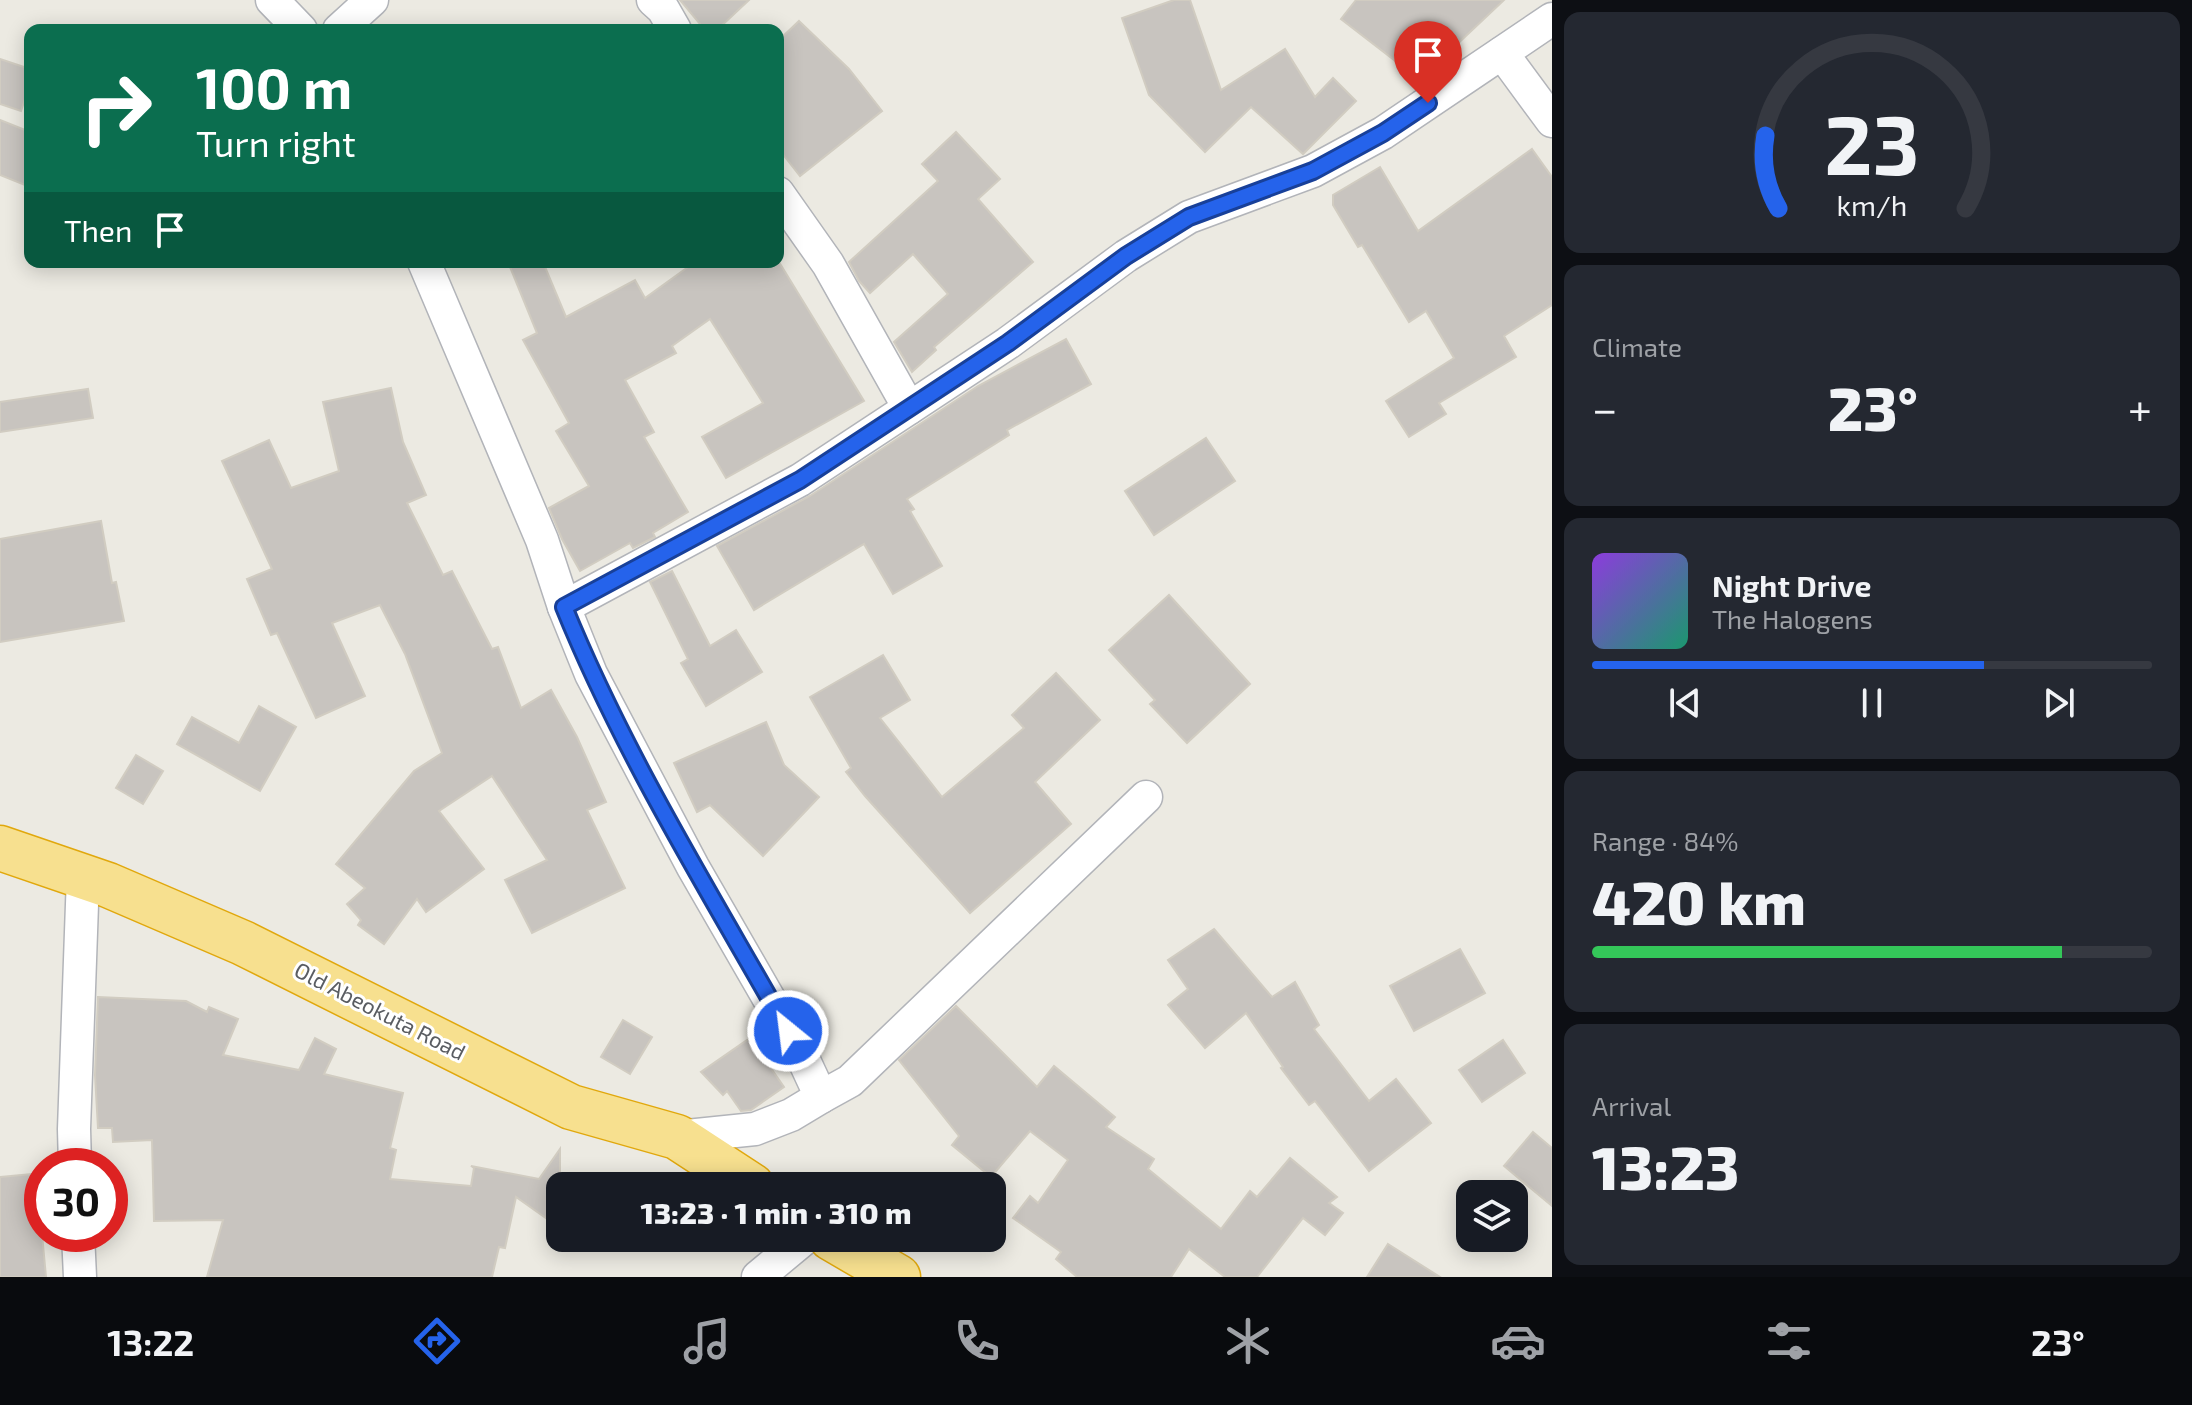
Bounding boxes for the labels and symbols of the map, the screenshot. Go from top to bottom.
pin [1394,21,1462,103]
street label: Old Abeokuta Road [291,956,470,1064]
position arrow [746,989,830,1073]
speed limit sign: 30 [24,1148,128,1252]

